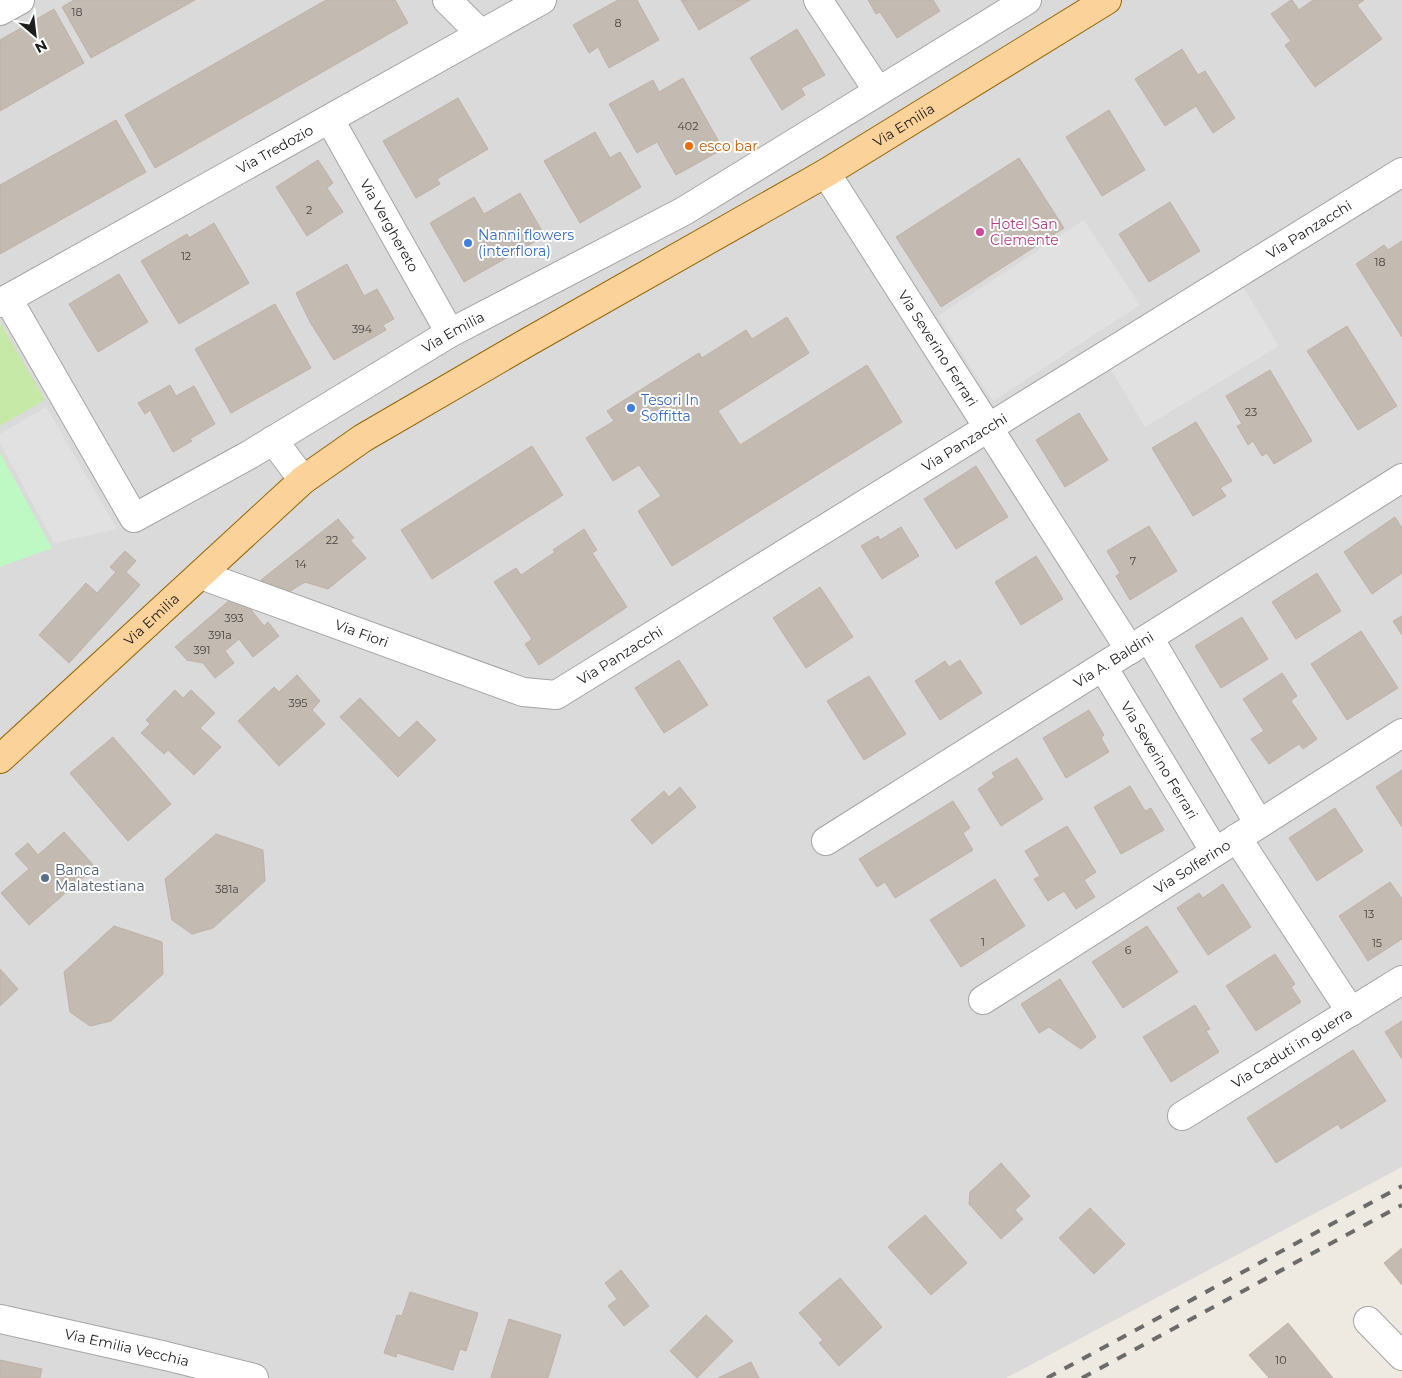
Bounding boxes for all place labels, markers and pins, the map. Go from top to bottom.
place label: esco bar [699,137,758,155]
marker: esco bar [683,140,695,152]
place label: Hotel San Clemente [990,215,1059,249]
place label: Nanni flowers (interflora) [478,226,574,260]
marker: Hotel San Clemente [974,226,986,238]
marker: Nanni flowers (interflora) [462,237,474,249]
place label: Tesori In Soffitta [641,391,699,425]
marker: Tesori In Soffitta [625,402,637,414]
place label: Banca Malatestiana [55,861,145,895]
marker: Banca Malatestiana [39,872,51,884]

